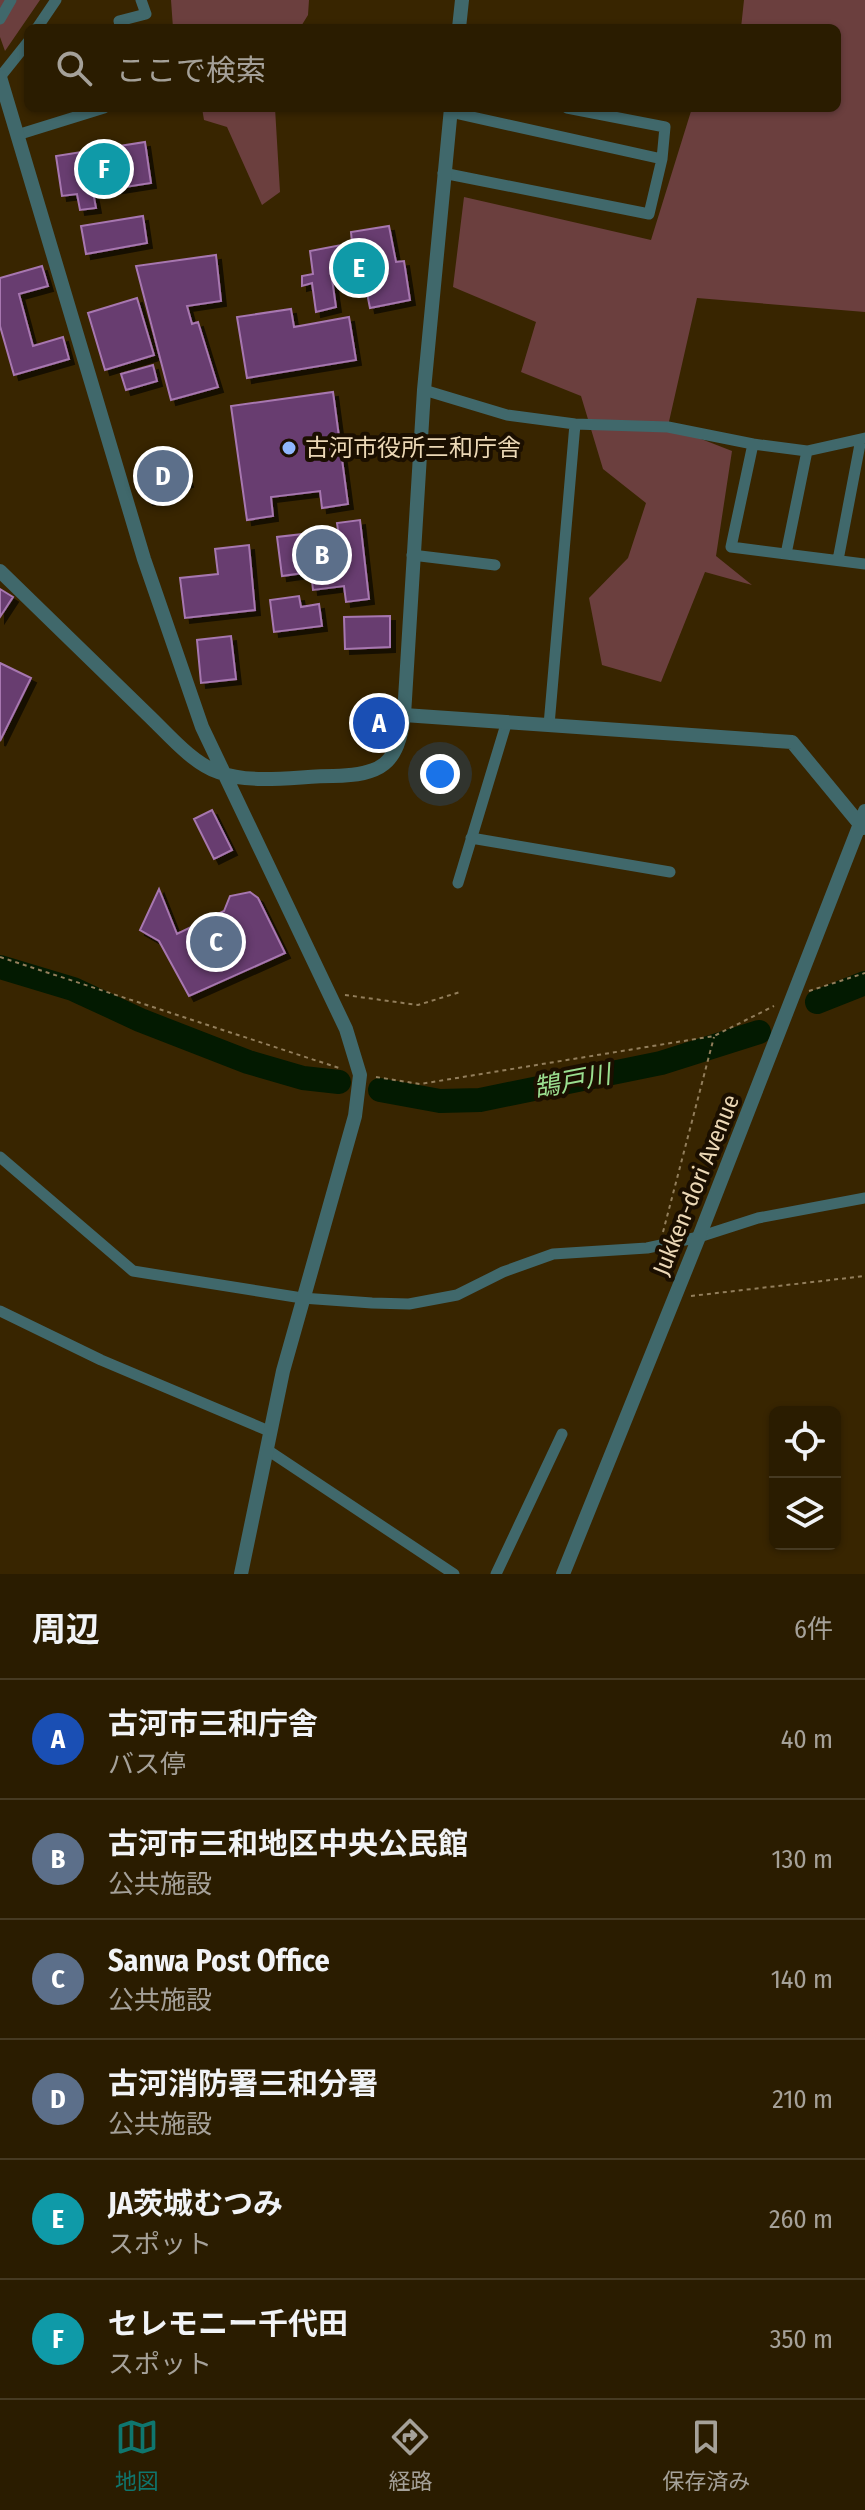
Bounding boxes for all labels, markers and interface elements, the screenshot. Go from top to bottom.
search box [24,24,841,112]
icon: search [52,46,96,90]
text: ここで検索 [116,53,266,89]
pin: F [78,139,130,199]
pin: E [333,238,385,298]
place label: 古河市役所三和庁舎 [305,434,521,462]
marker: 古河市役所三和庁舎 [280,439,298,457]
pin: D [137,446,189,506]
pin: B [296,525,348,585]
pin: A [353,693,405,753]
your location [420,754,460,794]
pin: C [190,912,242,972]
water label: 鵠戸川 [531,1058,616,1104]
street label: Jukken-dori Avenue [647,1091,745,1279]
map controls [769,1406,841,1550]
button: locate [769,1406,841,1478]
button: layers [769,1478,841,1550]
text: 周辺 [32,1609,100,1650]
text: 6件 [794,1614,833,1645]
text: 古河市三和庁舎 [108,1706,318,1742]
text: A [51,1724,65,1755]
text: 40 m [781,1724,833,1755]
text: バス停 [108,1749,186,1780]
text: 古河市三和地区中央公民館 [108,1826,468,1862]
text: B [51,1844,65,1875]
text: 130 m [771,1844,833,1875]
text: 公共施設 [108,1869,212,1900]
text: Sanwa Post Office [108,1943,330,1979]
text: C [51,1964,65,1995]
text: 140 m [771,1964,833,1995]
text: 公共施設 [108,1985,212,2016]
text: 古河消防署三和分署 [108,2066,378,2102]
text: D [50,2084,66,2115]
text: 210 m [772,2084,833,2115]
text: 公共施設 [108,2109,212,2140]
text: JA茨城むつみ [108,2186,283,2222]
text: E [52,2204,64,2235]
text: 260 m [769,2204,833,2235]
text: スポット [108,2229,212,2260]
text: セレモニー千代田 [108,2306,348,2342]
text: F [52,2324,64,2355]
text: 350 m [770,2324,833,2355]
text: スポット [108,2349,212,2380]
tab: 地図 [115,2415,159,2495]
tab: 経路 [388,2415,432,2495]
tab: 保存済み [662,2415,750,2495]

